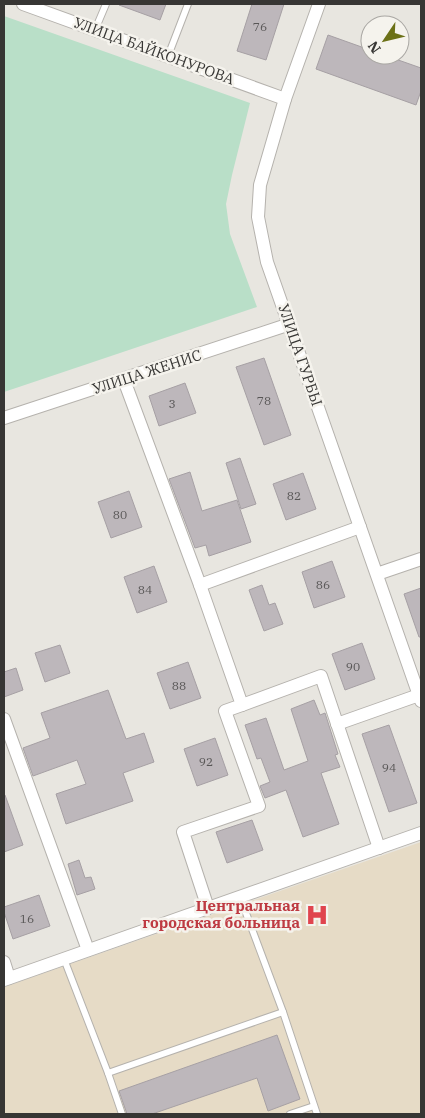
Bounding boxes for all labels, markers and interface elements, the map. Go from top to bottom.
street label: УЛИЦА БАЙКОНУРОВА [71,13,238,89]
north arrow [360,15,410,65]
house number: 76 [253,19,267,34]
text: N [364,38,385,57]
street label: УЛИЦА ГУРБЫ [274,301,327,408]
street label: УЛИЦА ЖЕНИС [90,345,204,398]
house number: 78 [257,393,271,408]
house number: 3 [168,396,176,411]
house number: 82 [287,488,301,503]
house number: 80 [113,507,127,522]
house number: 86 [316,577,330,592]
house number: 84 [138,582,152,597]
house number: 90 [346,659,360,674]
house number: 88 [172,678,186,693]
house number: 92 [199,754,213,769]
house number: 94 [382,760,396,775]
place label: Центральная городская больница [142,896,300,932]
hospital icon: Центральная городская больница [304,902,330,928]
house number: 16 [20,911,34,926]

